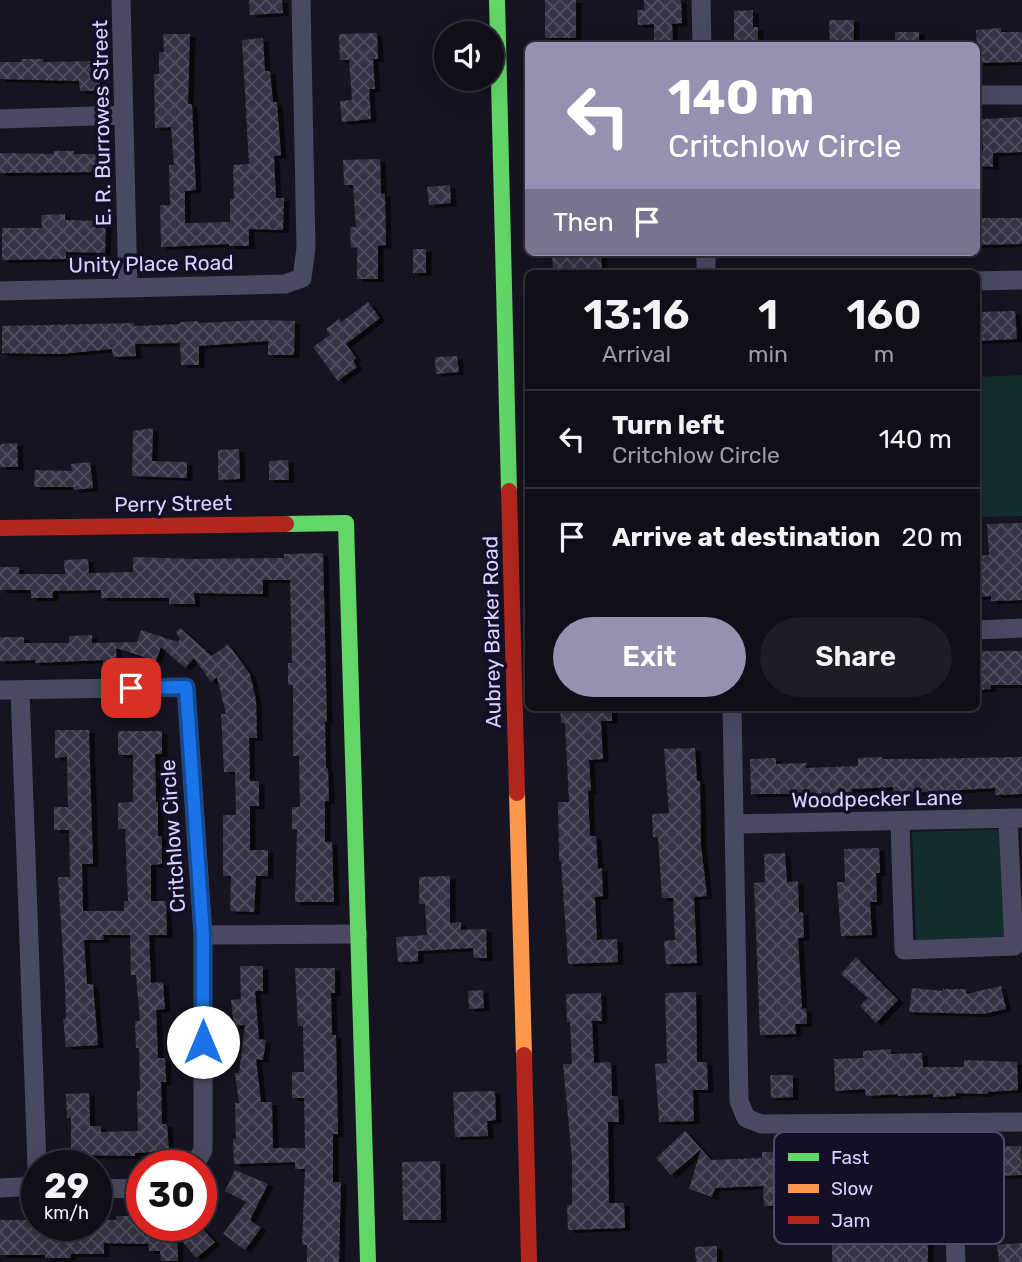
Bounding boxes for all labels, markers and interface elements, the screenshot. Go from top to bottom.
street label: E. R. Burrowes Street [87,20,116,226]
map controls [434,21,504,91]
button: sound [434,21,504,91]
text: 140 m [668,68,814,126]
icon: left [553,70,644,161]
text: Critchlow Circle [668,127,902,165]
icon: arrive [628,203,666,241]
text: Then [553,207,614,238]
street label: Unity Place Road [68,250,234,277]
text: 13:16 [584,290,689,340]
text: 1 [758,290,778,340]
text: 160 [846,290,921,340]
text: Arrival [602,340,671,368]
text: min [748,340,788,368]
text: m [874,340,894,368]
text: Turn left [612,410,724,441]
icon: left [553,420,591,458]
text: 140 m [879,424,952,455]
text: Critchlow Circle [612,441,780,469]
street label: Perry Street [114,490,232,517]
icon: arrive [553,518,591,556]
text: Arrive at destination [612,522,880,553]
text: 20 m [901,522,963,553]
street label: Aubrey Barker Road [477,536,506,728]
button: Exit [553,617,746,697]
button: Share [760,617,952,697]
pin [101,658,161,718]
icon: arrive [112,669,150,707]
street label: Critchlow Circle [155,759,190,913]
street label: Woodpecker Lane [791,785,963,812]
position arrow [166,1005,240,1079]
legend [774,1132,1004,1244]
text: Fast [831,1146,870,1169]
speed limit sign: 30 [126,1150,217,1241]
text: 29 [44,1165,89,1207]
text: Slow [831,1177,873,1200]
text: km/h [44,1202,89,1224]
text: Jam [831,1209,870,1232]

